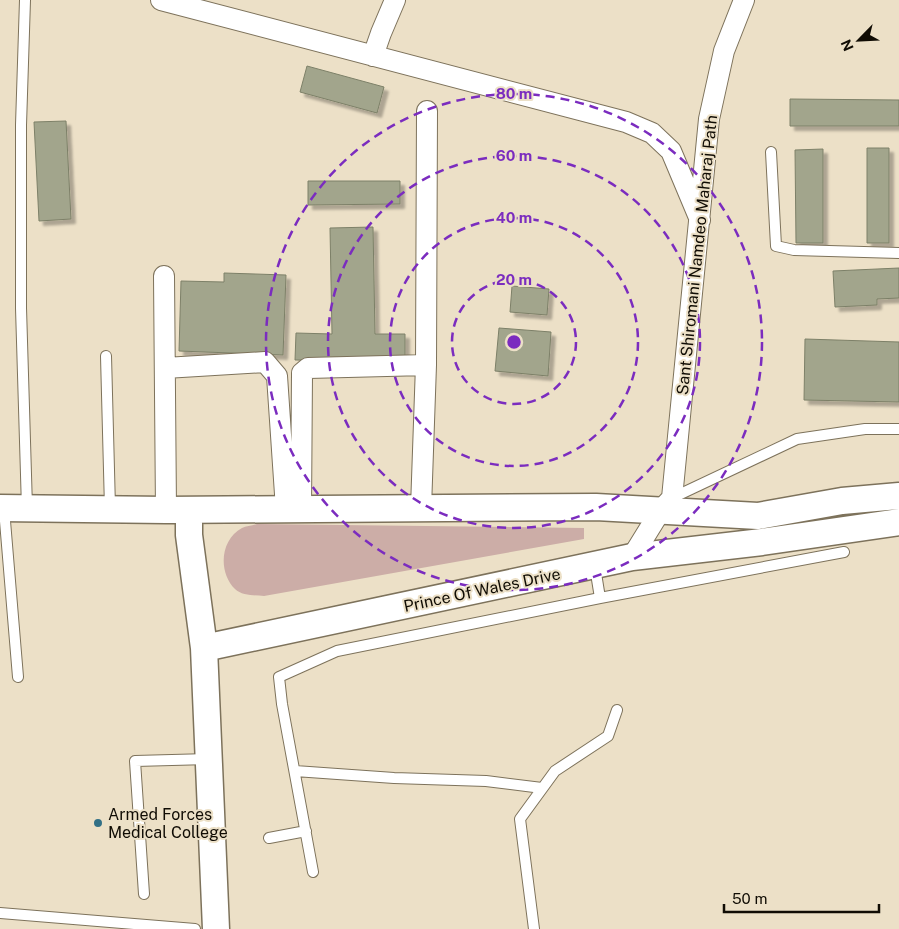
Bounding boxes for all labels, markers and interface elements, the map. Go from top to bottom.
north arrow [834,15,884,65]
text: N [838,37,857,54]
text: 80 m [496,85,532,102]
street label: Sant Shiromani Namdeo Maharaj Path [673,114,721,396]
text: 60 m [496,147,532,164]
text: 40 m [496,209,532,226]
text: 20 m [496,271,532,288]
centre of rings [505,333,523,351]
street label: Prince Of Wales Drive [402,564,562,616]
place label: Armed Forces Medical College [108,805,228,842]
marker: Armed Forces Medical College [92,817,104,829]
scale bar [724,882,879,914]
text: 50 m [732,890,767,907]

